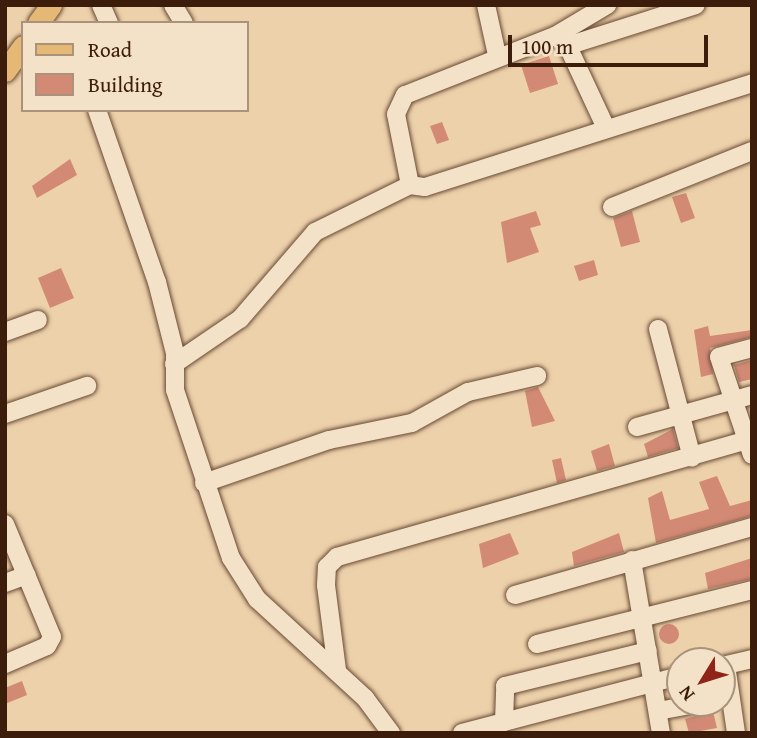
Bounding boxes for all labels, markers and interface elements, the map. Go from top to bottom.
legend [21,21,248,112]
scale bar [512,21,712,65]
text: 100 m [521,31,573,62]
text: Road [88,34,132,65]
text: Building [88,69,162,100]
north arrow [666,647,736,717]
text: N [671,680,701,707]

